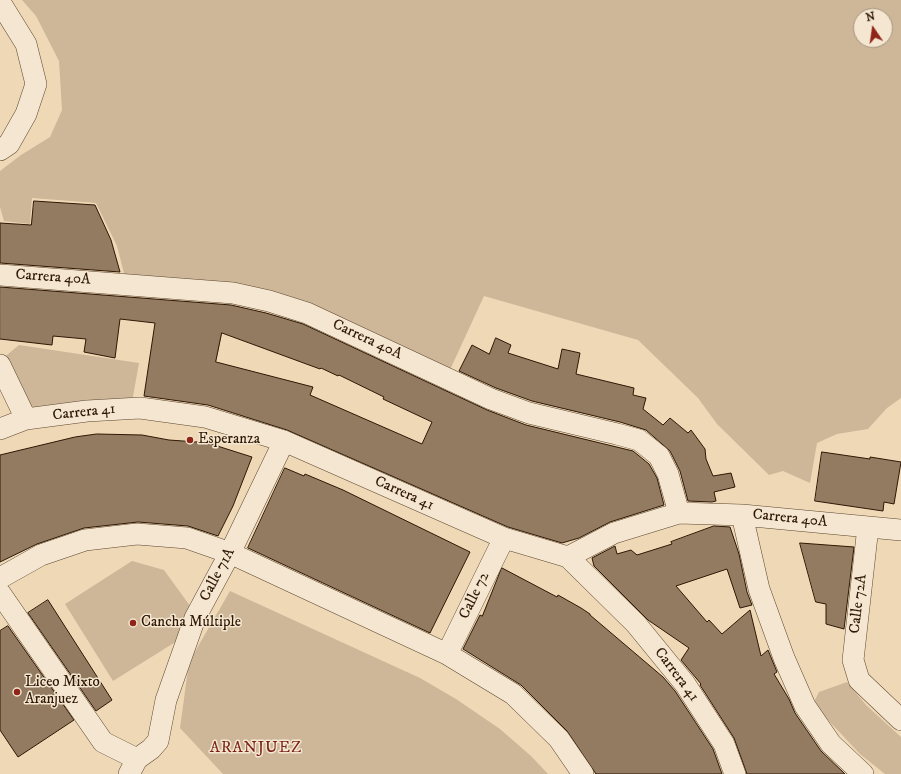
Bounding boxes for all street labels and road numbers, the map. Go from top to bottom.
street label: Carrera 40A [15,266,91,290]
street label: Carrera 40A [329,316,405,364]
street label: Carrera 41 [52,401,116,425]
street label: Carrera 41 [372,473,436,515]
street label: Carrera 40A [752,506,828,532]
street label: Calle 71A [197,545,239,605]
street label: Calle 72 [456,570,494,622]
street label: Calle 72A [846,573,872,635]
street label: Carrera 41 [650,644,702,706]

